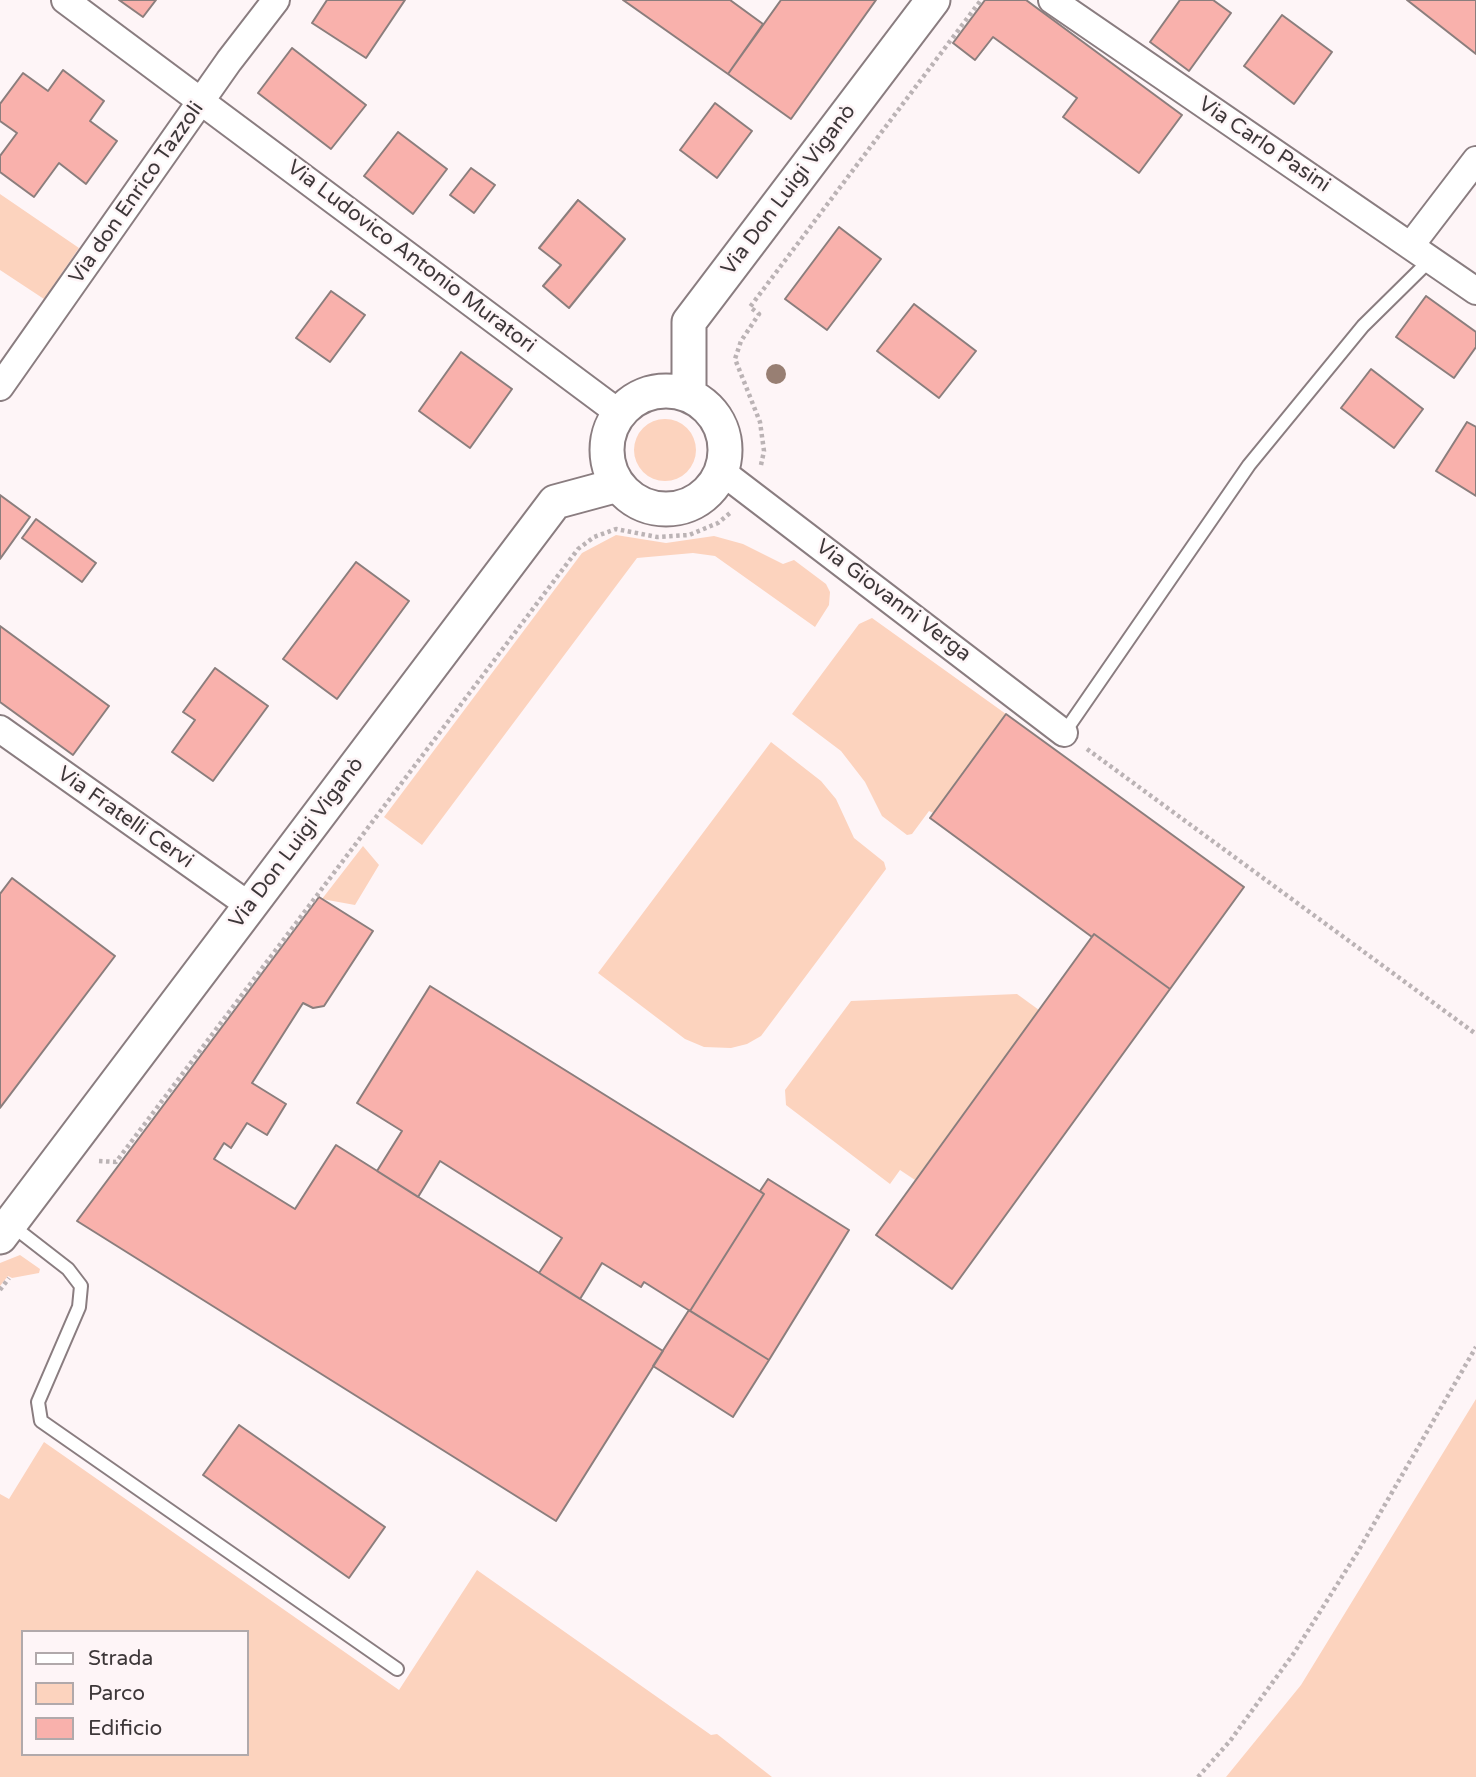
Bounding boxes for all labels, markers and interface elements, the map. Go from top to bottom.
street label: Via Carlo Pasini [1193,92,1335,198]
street label: Via don Enrico Tazzoli [64,97,210,289]
street label: Via Don Luigi Viganò [716,100,862,280]
street label: Via Ludovico Antonio Muratori [282,155,540,359]
street label: Via Giovanni Verga [810,534,976,668]
street label: Via Don Luigi Viganò [224,753,370,933]
street label: Via Fratelli Cervi [52,762,198,874]
legend [21,1630,248,1756]
text: Strada [88,1646,153,1671]
text: Parco [88,1681,145,1706]
text: Edificio [88,1716,162,1741]

